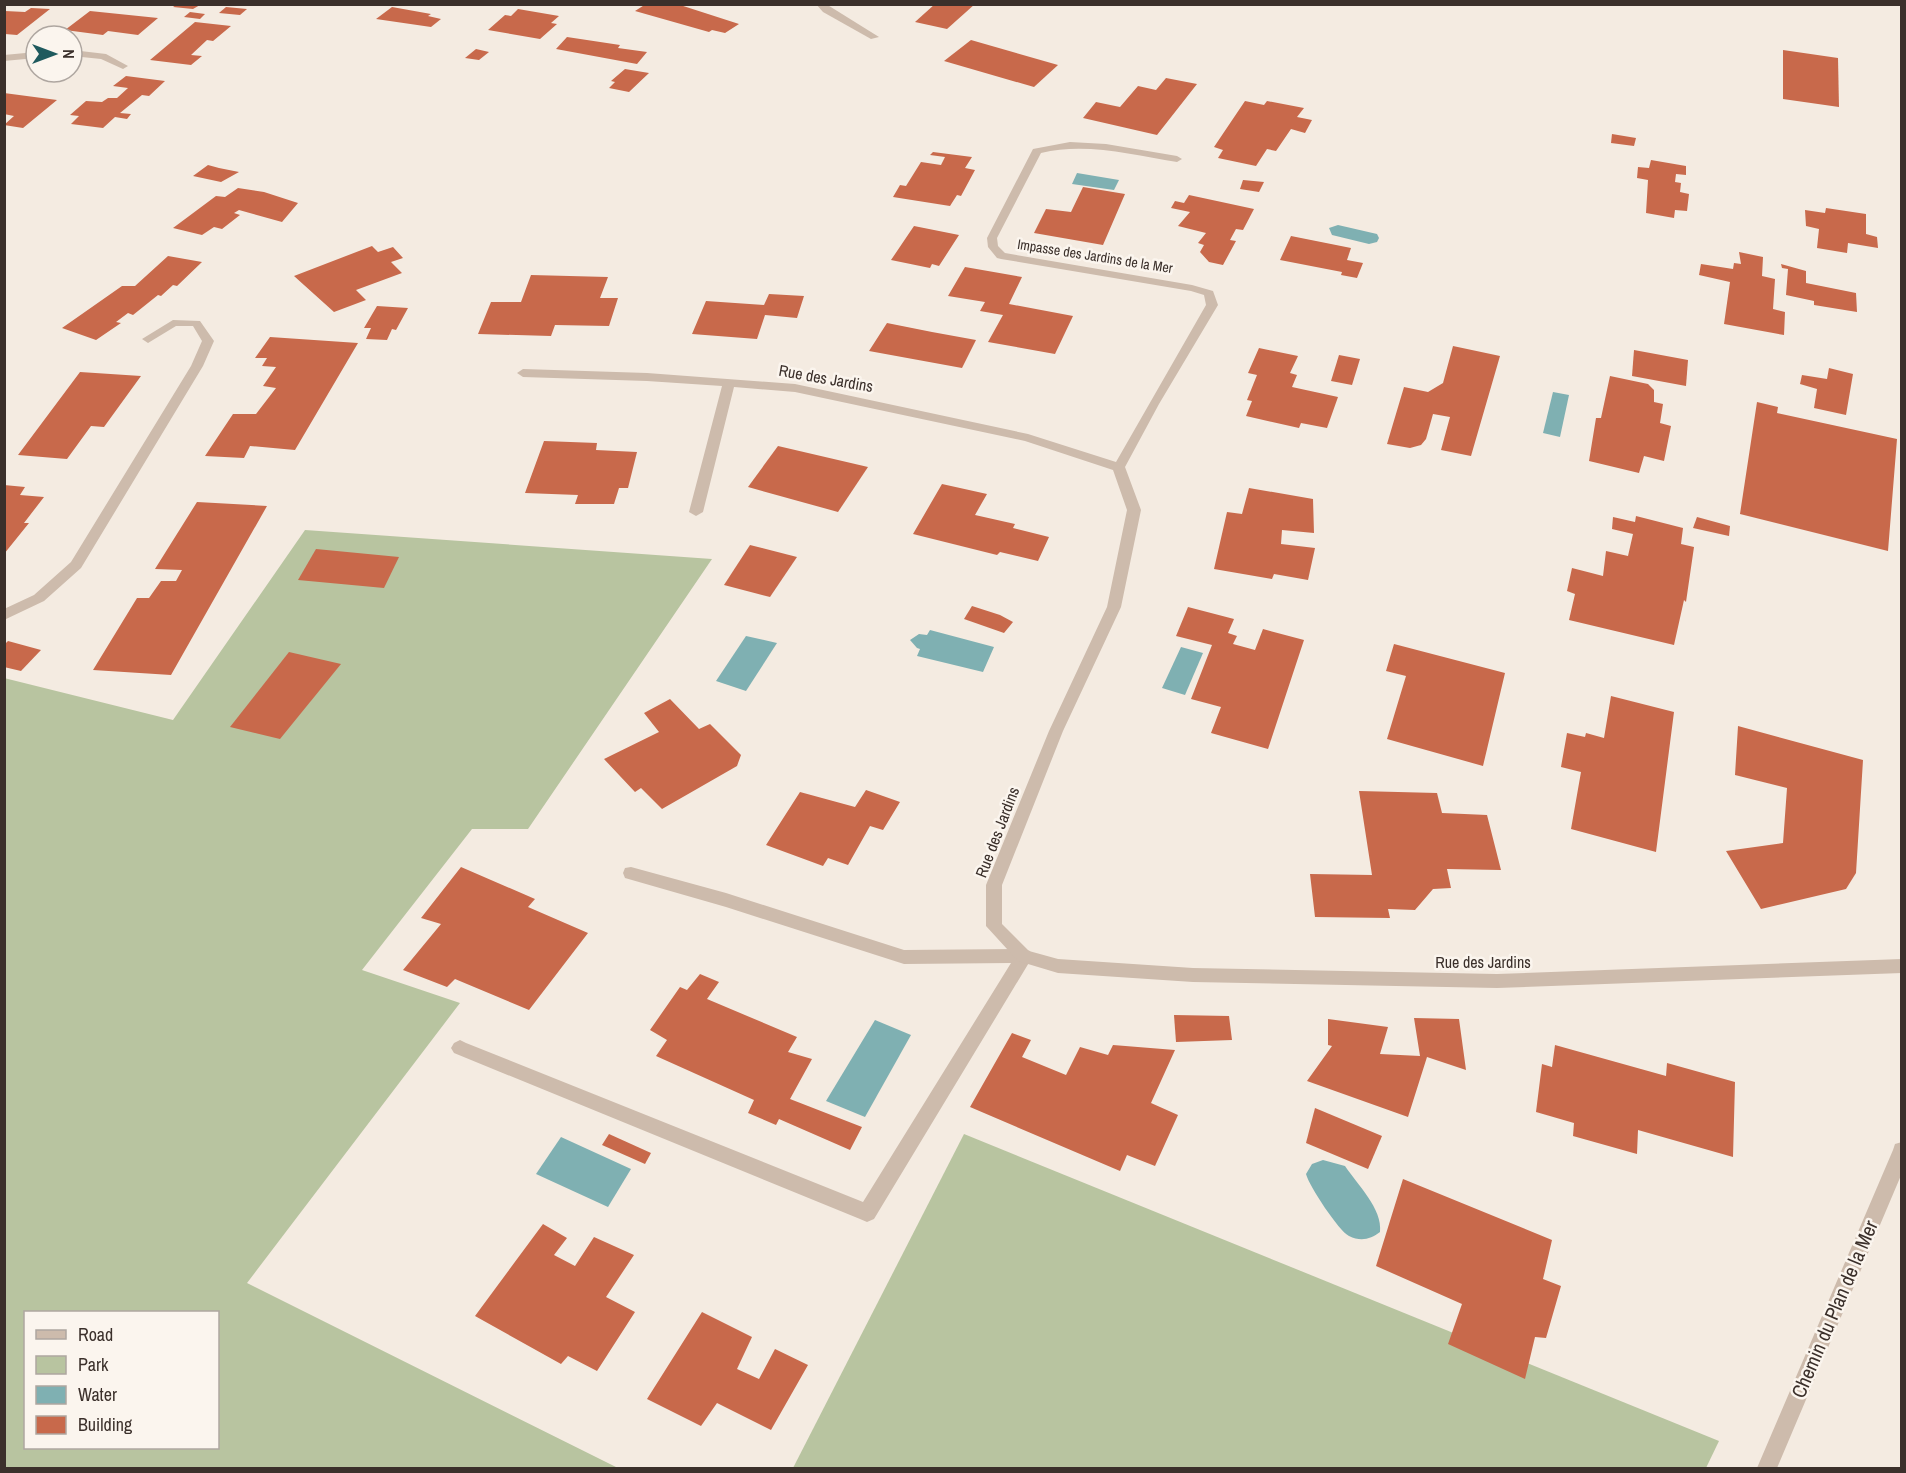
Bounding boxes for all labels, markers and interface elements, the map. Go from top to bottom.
north arrow [24,24,84,84]
text: N [58,49,80,59]
street label: Impasse des Jardins de la Mer [1016,235,1174,277]
street label: Rue des Jardins [777,359,875,397]
street label: Rue des Jardins [970,783,1024,881]
street label: Rue des Jardins [1435,951,1531,973]
street label: Chemin du Plan de la Mer [1784,1216,1884,1402]
legend [24,1311,219,1449]
text: Road [78,1322,113,1347]
text: Park [78,1352,109,1377]
text: Water [78,1382,117,1407]
text: Building [78,1412,133,1437]

